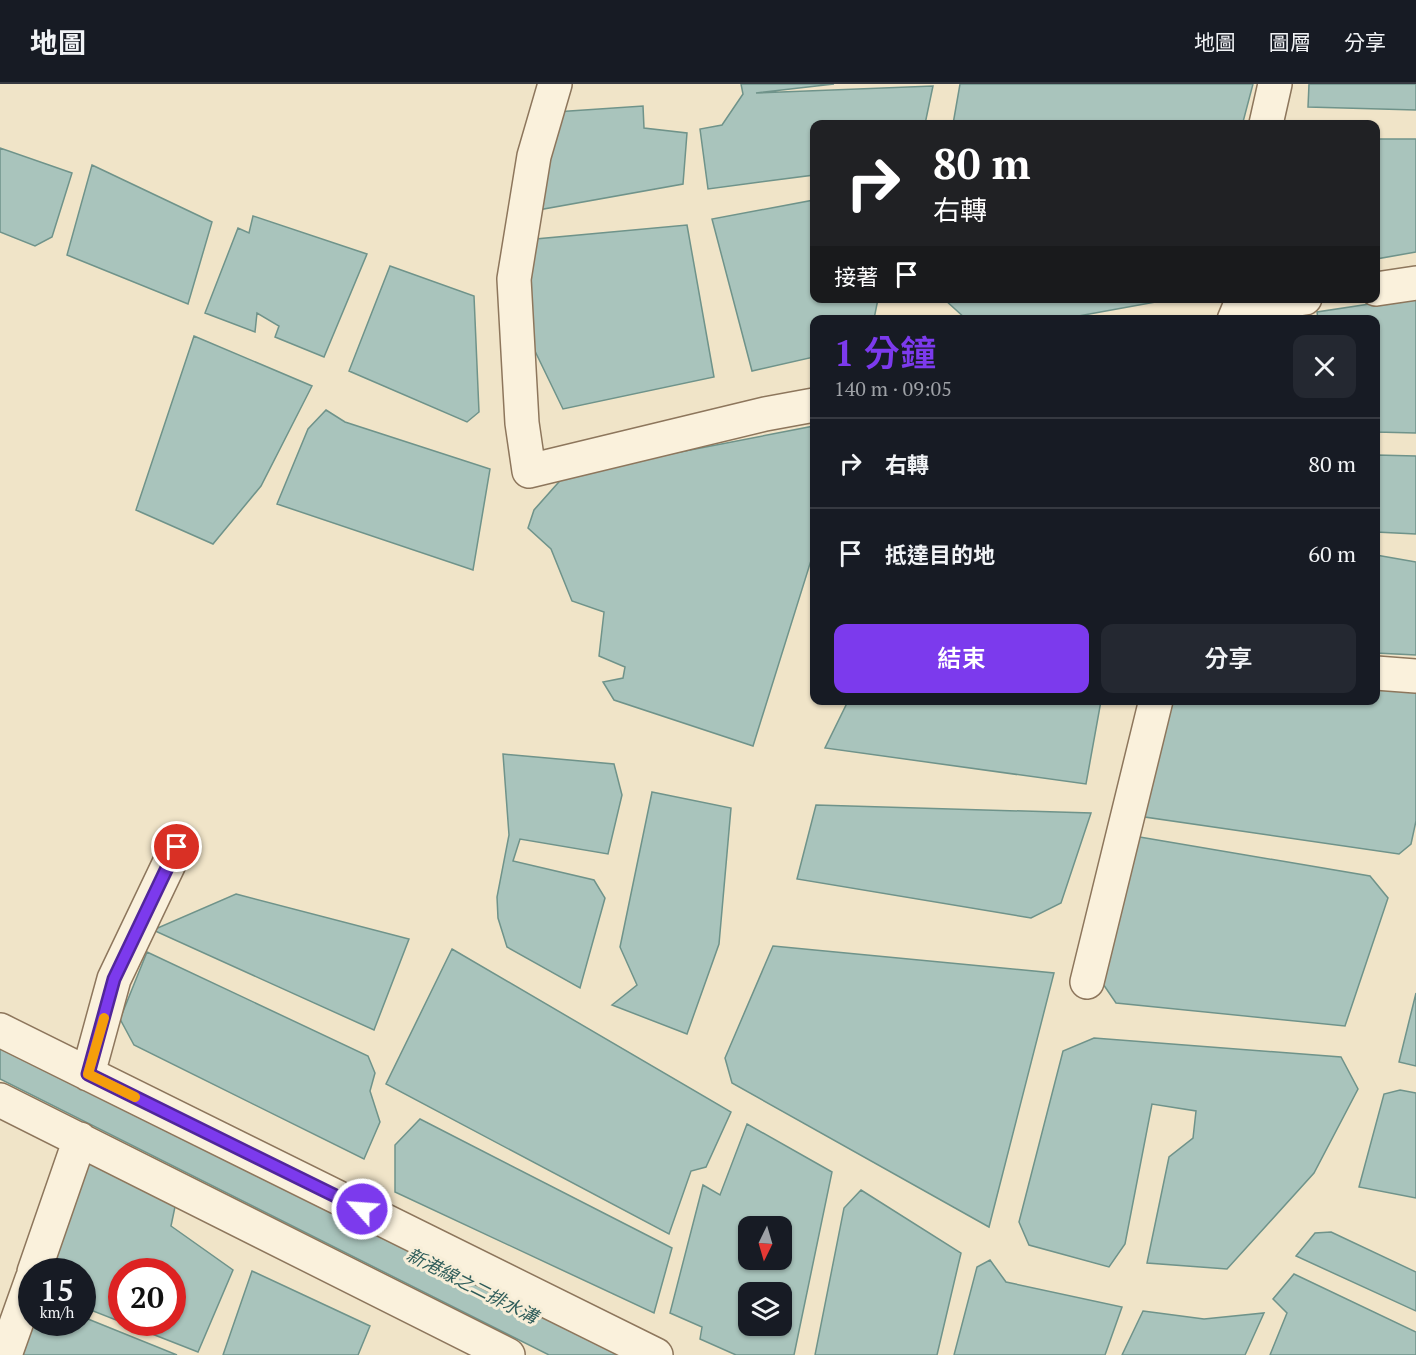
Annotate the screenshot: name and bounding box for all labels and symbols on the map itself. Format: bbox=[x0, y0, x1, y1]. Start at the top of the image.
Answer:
pin bbox=[151, 821, 202, 872]
position arrow bbox=[330, 1177, 394, 1241]
north arrow bbox=[738, 1216, 792, 1270]
water label: 新港線之二排水溝 bbox=[403, 1242, 545, 1330]
speed limit sign: 20 bbox=[108, 1258, 186, 1336]

